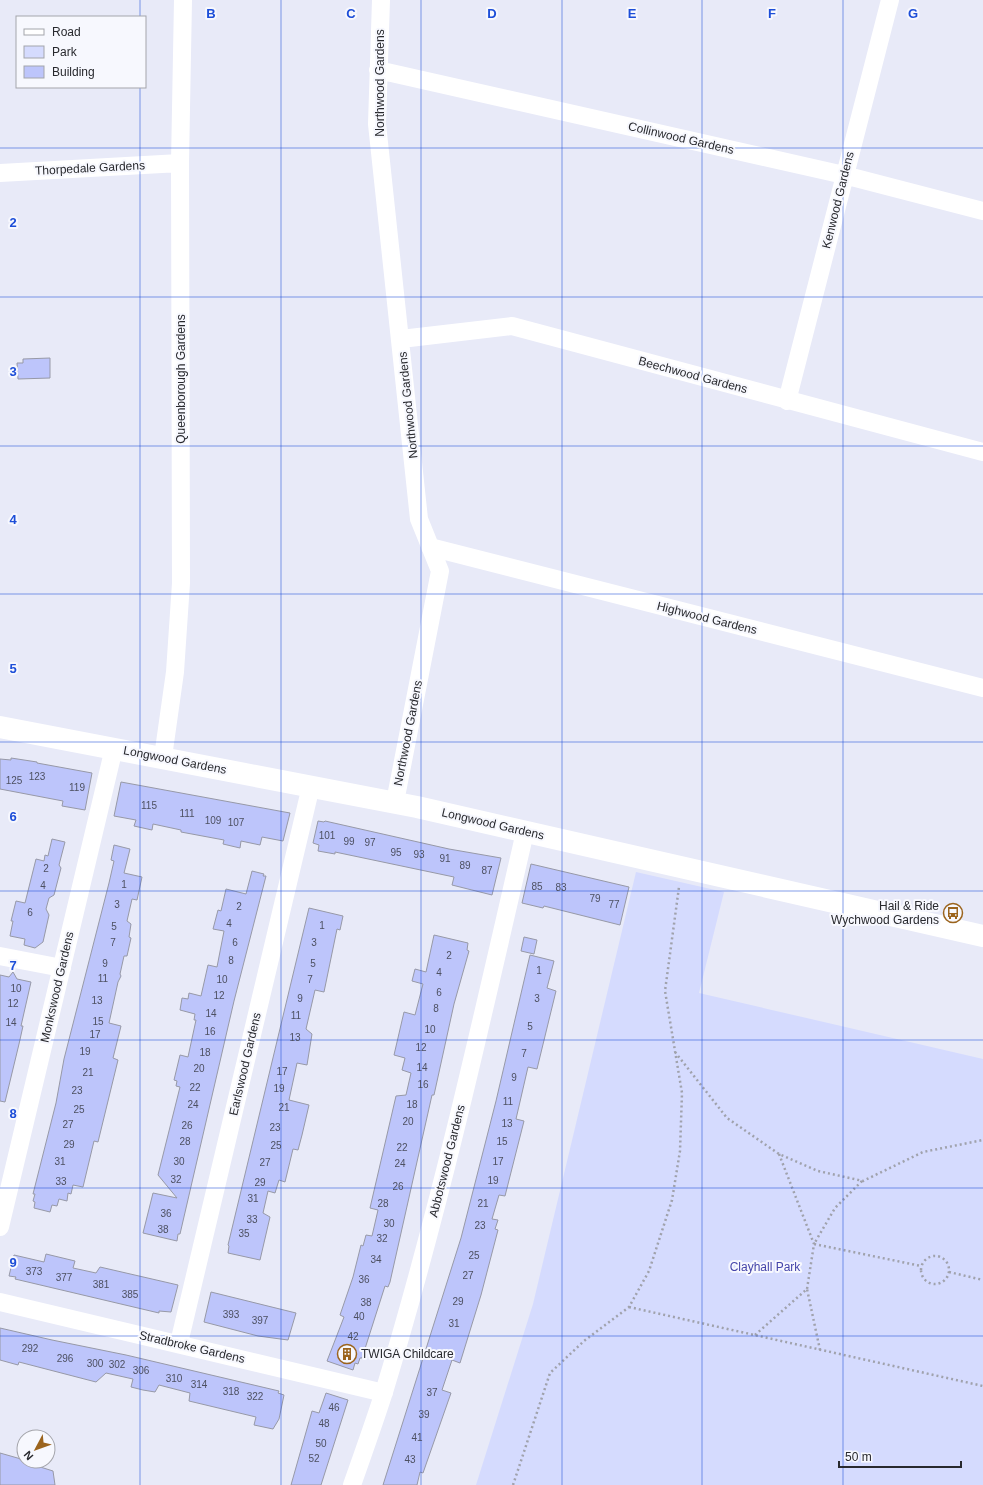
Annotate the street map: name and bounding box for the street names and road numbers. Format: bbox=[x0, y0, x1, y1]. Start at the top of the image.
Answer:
street label: Northwood Gardens bbox=[373, 29, 387, 137]
street label: Collinwood Gardens bbox=[627, 119, 735, 157]
street label: Kenwood Gardens bbox=[819, 150, 857, 250]
street label: Thorpedale Gardens bbox=[35, 158, 145, 178]
street label: Queenborough Gardens bbox=[174, 314, 188, 444]
street label: Northwood Gardens bbox=[395, 351, 421, 459]
street label: Beechwood Gardens bbox=[637, 354, 749, 396]
street label: Highwood Gardens bbox=[655, 599, 759, 637]
street label: Northwood Gardens bbox=[391, 679, 425, 787]
street label: Longwood Gardens bbox=[122, 743, 228, 777]
street label: Longwood Gardens bbox=[440, 805, 546, 843]
street label: Monkswood Gardens bbox=[37, 930, 77, 1044]
street label: Earlswood Gardens bbox=[226, 1011, 264, 1117]
street label: Abbotswood Gardens bbox=[426, 1103, 468, 1219]
street label: Stradbroke Gardens bbox=[138, 1328, 246, 1366]

